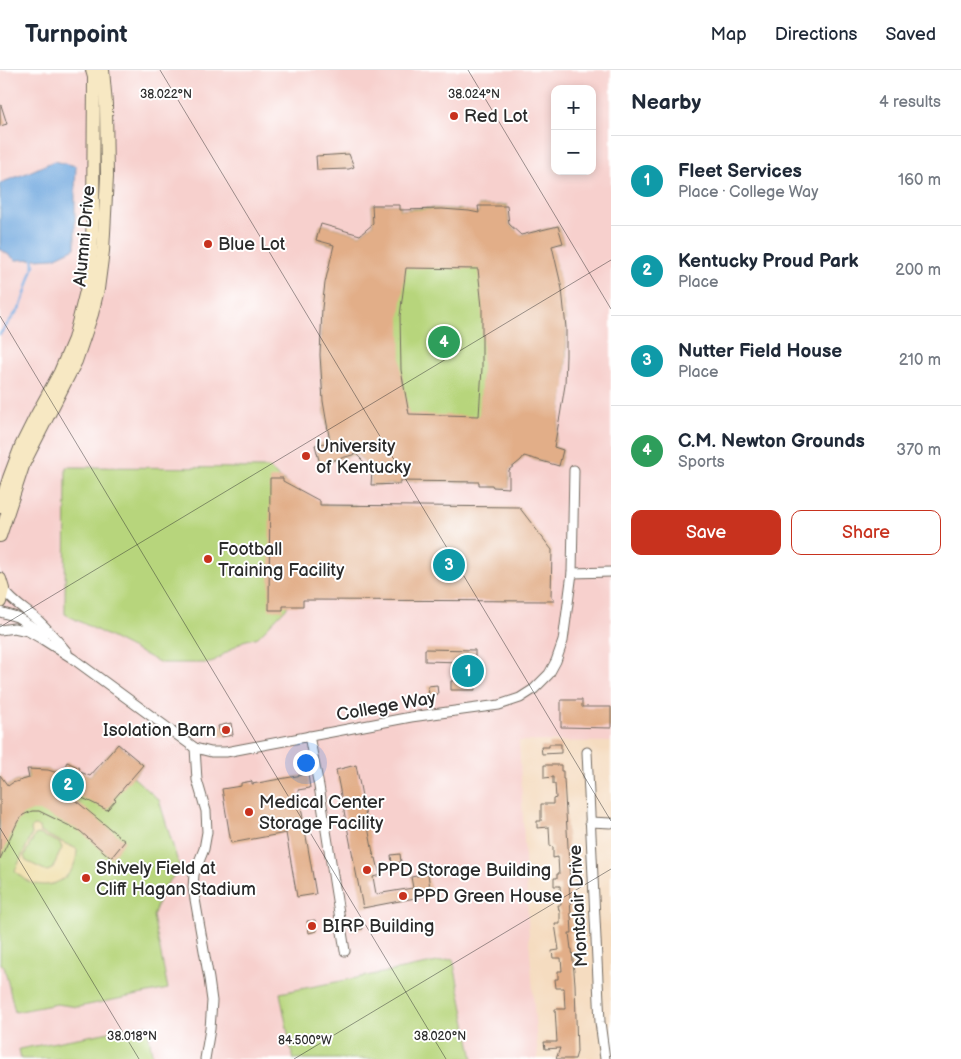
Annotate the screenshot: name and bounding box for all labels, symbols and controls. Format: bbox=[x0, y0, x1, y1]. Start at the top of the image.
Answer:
text: Turnpoint bbox=[25, 20, 128, 49]
text: Map bbox=[711, 24, 747, 45]
text: Directions bbox=[775, 24, 857, 45]
text: Saved bbox=[885, 24, 936, 45]
map controls bbox=[551, 85, 596, 175]
button: + bbox=[551, 85, 596, 130]
text: 38.022°N bbox=[140, 87, 192, 102]
text: 38.024°N bbox=[448, 87, 500, 102]
text: Nearby bbox=[631, 90, 701, 115]
text: 4 results bbox=[879, 93, 941, 112]
place label: Red Lot bbox=[464, 106, 528, 127]
marker: Red Lot bbox=[448, 110, 460, 122]
button: − bbox=[551, 130, 596, 175]
text: Fleet Services bbox=[678, 160, 802, 183]
text: 1 bbox=[644, 171, 650, 190]
text: 160 m bbox=[898, 171, 941, 190]
text: Place · College Way bbox=[678, 183, 818, 202]
street label: Alumni Drive bbox=[70, 184, 99, 288]
place label: Blue Lot bbox=[218, 234, 286, 255]
marker: Blue Lot bbox=[202, 238, 214, 250]
text: Kentucky Proud Park bbox=[678, 250, 858, 273]
text: 2 bbox=[642, 261, 652, 280]
text: 200 m bbox=[895, 261, 941, 280]
text: Place bbox=[678, 273, 719, 292]
pin: 4 bbox=[428, 323, 460, 361]
text: Nutter Field House bbox=[678, 340, 842, 363]
text: 3 bbox=[642, 351, 652, 370]
text: 210 m bbox=[899, 351, 941, 370]
text: Place bbox=[678, 363, 719, 382]
text: C.M. Newton Grounds bbox=[678, 430, 865, 453]
place label: University of Kentucky bbox=[316, 436, 412, 478]
text: 4 bbox=[642, 441, 652, 460]
text: 370 m bbox=[896, 441, 941, 460]
marker: University of Kentucky bbox=[300, 450, 312, 462]
text: Sports bbox=[678, 453, 725, 472]
button: Save bbox=[631, 510, 781, 555]
button: Share bbox=[791, 510, 941, 555]
place label: Football Training Facility bbox=[218, 539, 345, 581]
pin: 3 bbox=[433, 546, 465, 584]
marker: Football Training Facility bbox=[202, 553, 214, 565]
pin: 1 bbox=[452, 652, 484, 690]
street label: College Way bbox=[335, 687, 438, 726]
place label: Isolation Barn bbox=[103, 720, 216, 741]
marker: Isolation Barn bbox=[220, 724, 232, 736]
your location bbox=[293, 750, 319, 776]
pin: 2 bbox=[52, 766, 84, 804]
place label: Medical Center Storage Facility bbox=[259, 792, 385, 834]
marker: Medical Center Storage Facility bbox=[243, 806, 255, 818]
street label: Montclair Drive bbox=[565, 844, 592, 968]
place label: Shively Field at Cliff Hagan Stadium bbox=[96, 858, 256, 900]
place label: PPD Storage Building bbox=[377, 860, 551, 881]
marker: PPD Storage Building bbox=[361, 864, 373, 876]
marker: Shively Field at Cliff Hagan Stadium bbox=[80, 872, 92, 884]
place label: PPD Green House bbox=[413, 886, 563, 907]
marker: PPD Green House bbox=[397, 890, 409, 902]
place label: BIRP Building bbox=[322, 916, 434, 937]
marker: BIRP Building bbox=[306, 920, 318, 932]
text: 38.018°N bbox=[107, 1029, 157, 1044]
text: 38.020°N bbox=[414, 1029, 466, 1044]
text: 84.500°W bbox=[278, 1033, 332, 1048]

